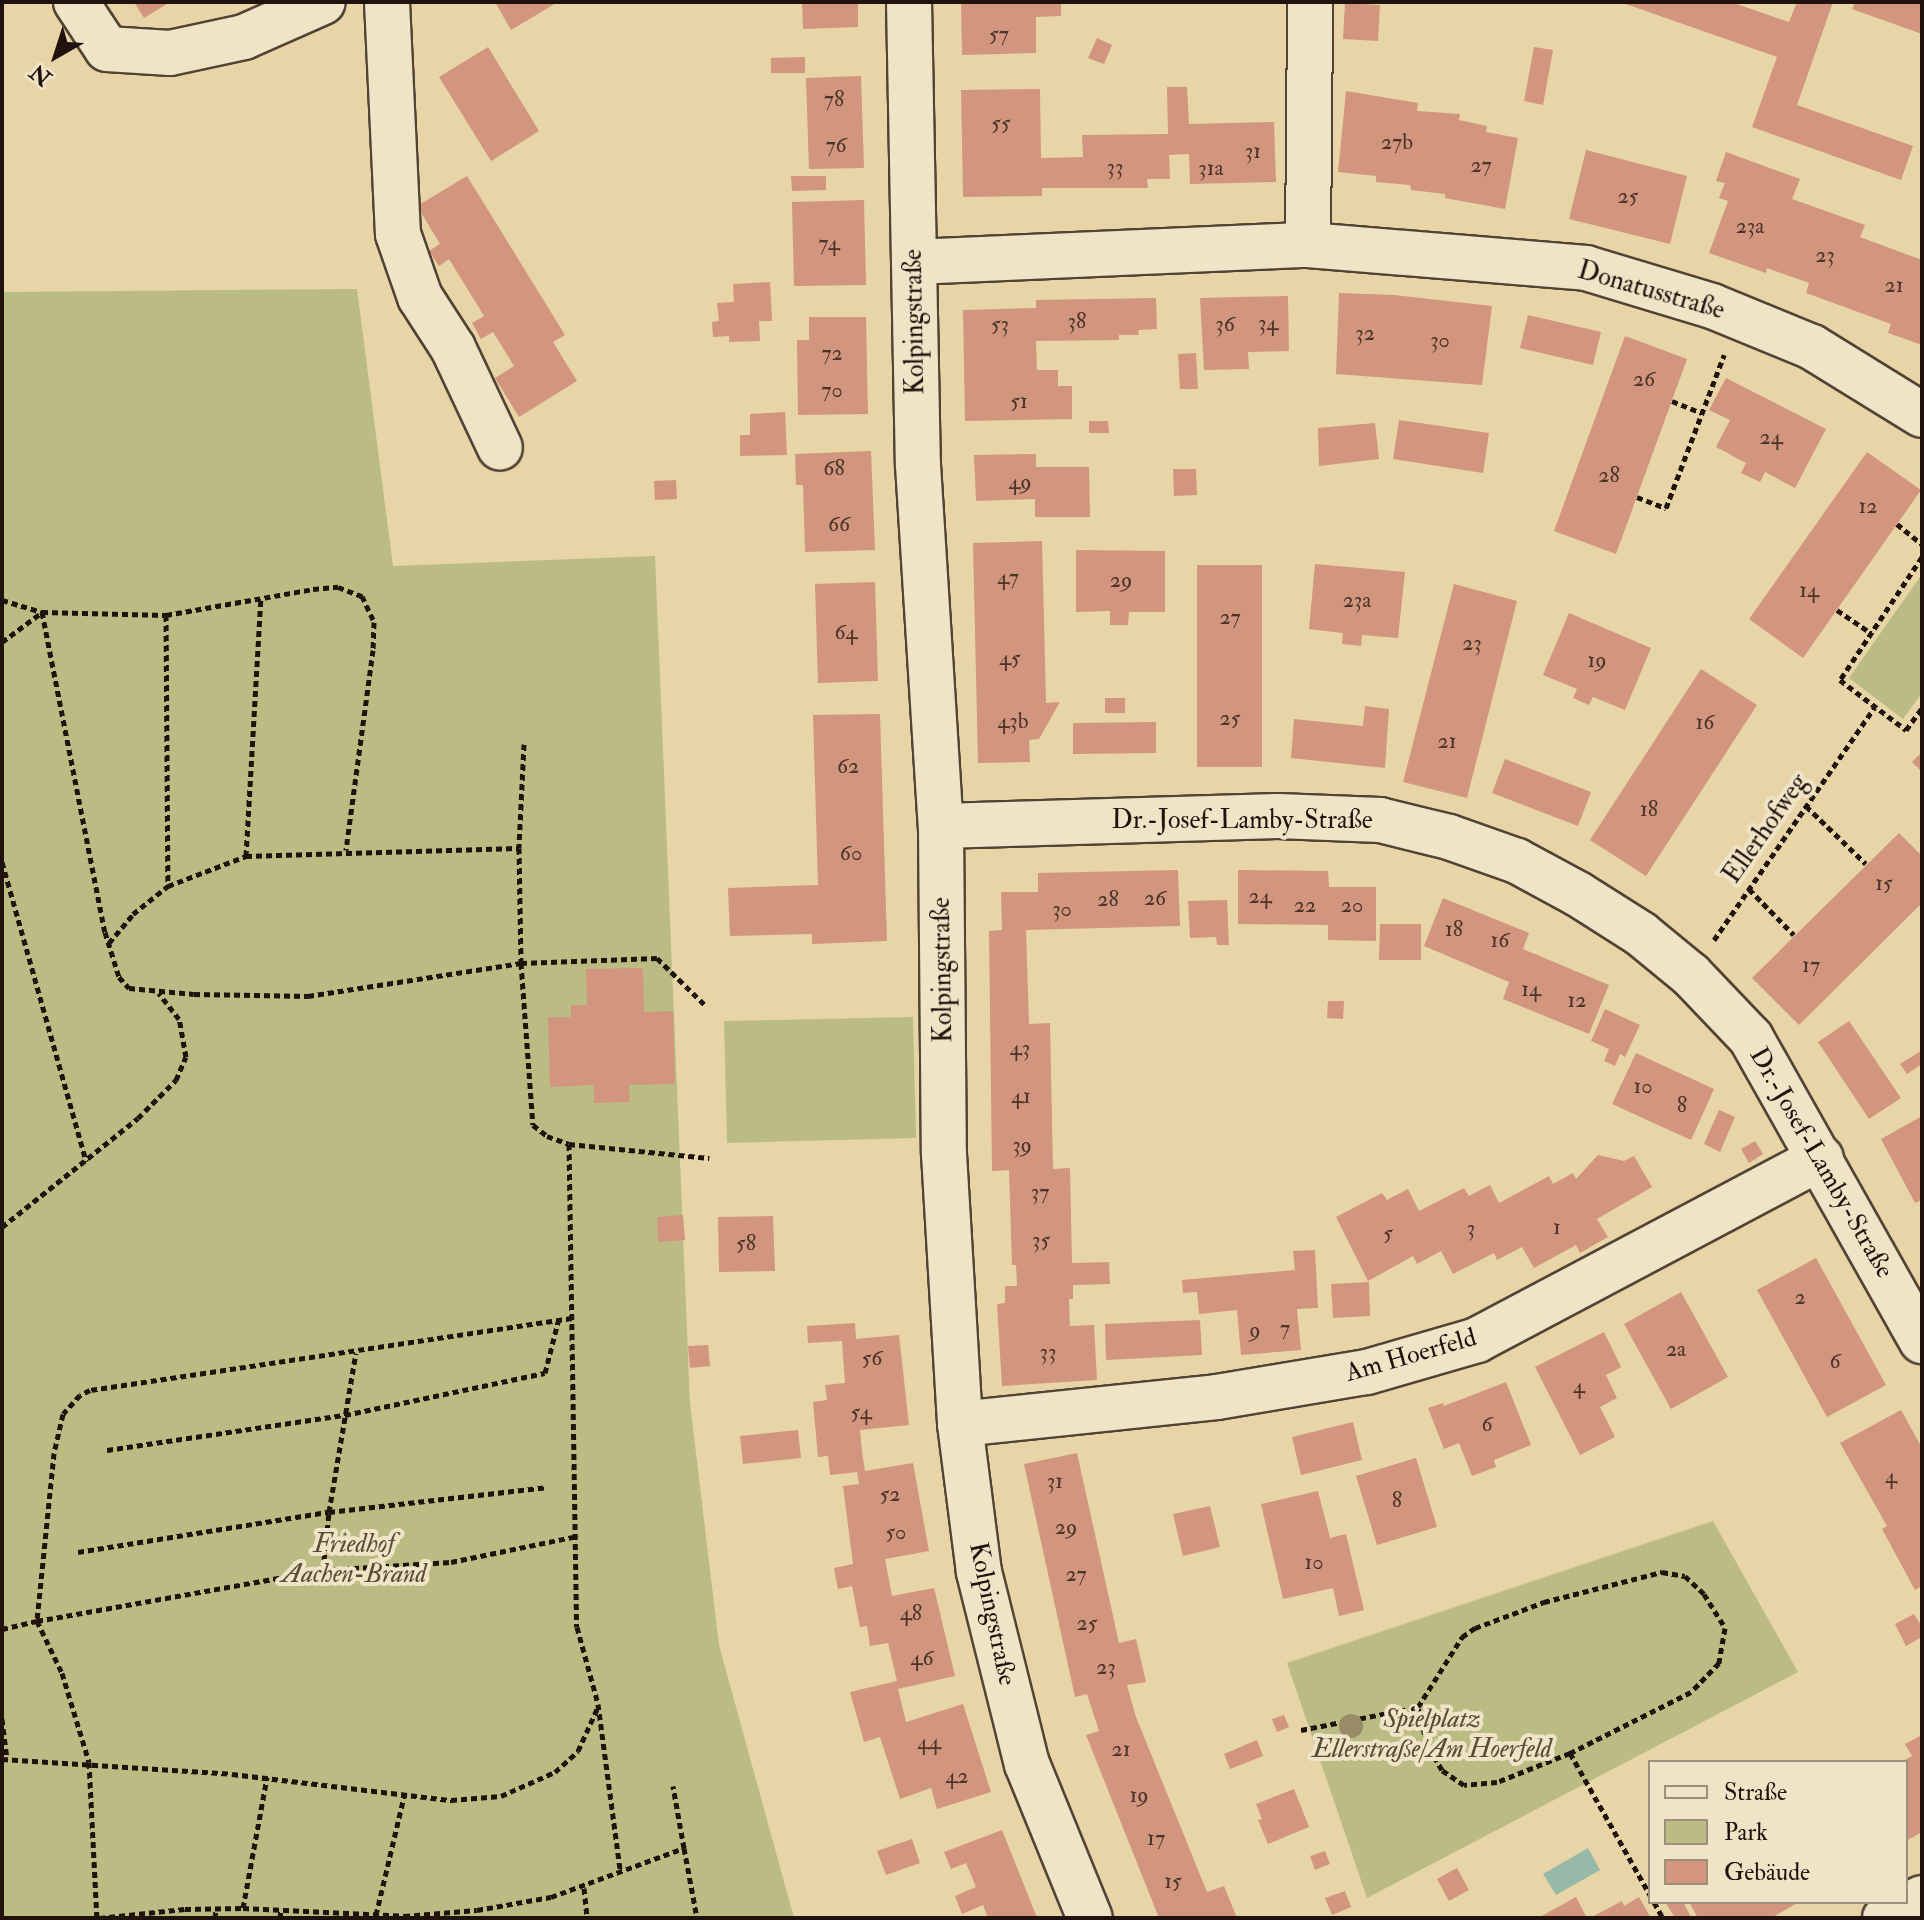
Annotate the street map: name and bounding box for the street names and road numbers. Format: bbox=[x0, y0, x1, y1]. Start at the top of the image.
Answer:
street label: Kolpingstraße bbox=[898, 249, 932, 395]
street label: Donatusstraße bbox=[1574, 255, 1728, 327]
street label: Ellerhofweg bbox=[1717, 768, 1815, 890]
street label: Dr.-Josef-Lamby-Straße bbox=[1111, 805, 1373, 837]
street label: Kolpingstraße bbox=[926, 897, 960, 1043]
street label: Dr.-Josef-Lamby-Straße bbox=[1742, 1042, 1900, 1284]
street label: Am Hoerfeld bbox=[1342, 1322, 1480, 1390]
street label: Kolpingstraße bbox=[962, 1540, 1022, 1688]

